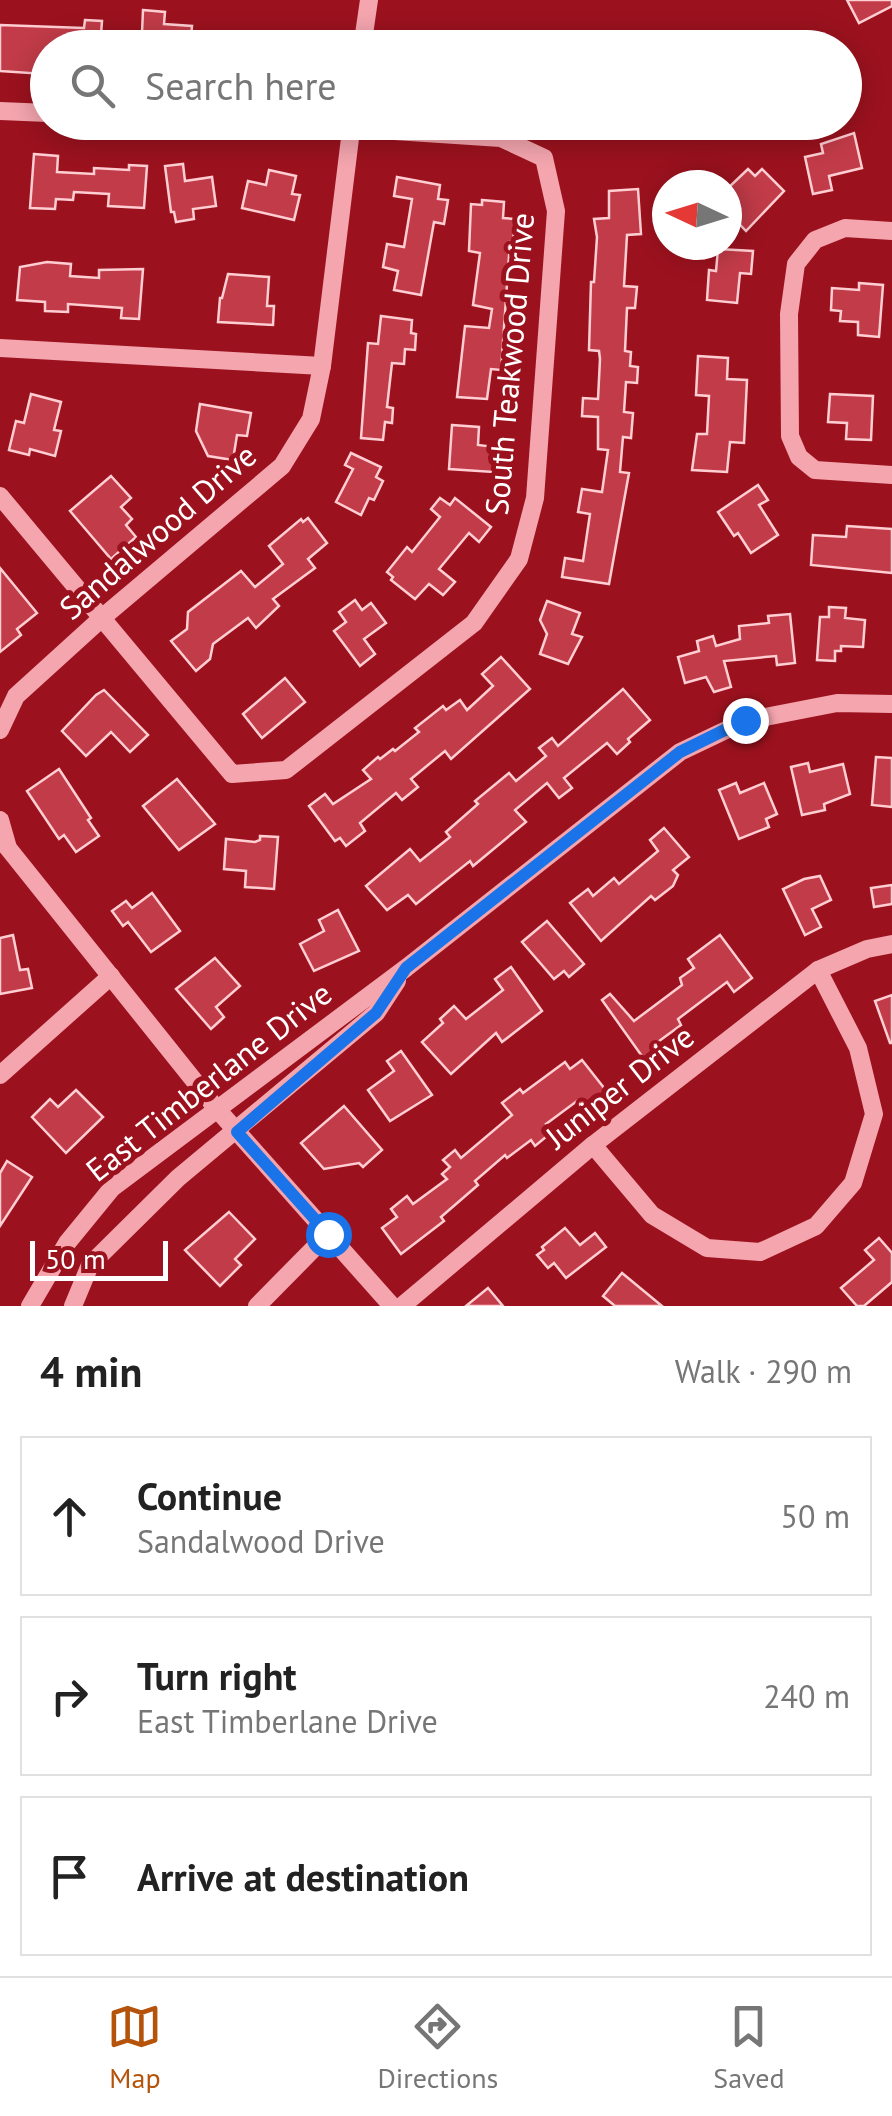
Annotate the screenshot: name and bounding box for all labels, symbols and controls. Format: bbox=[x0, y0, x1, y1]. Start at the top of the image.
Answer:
search box bbox=[30, 30, 862, 140]
icon: search bbox=[65, 58, 120, 113]
text: Search here bbox=[145, 61, 337, 110]
north arrow bbox=[652, 170, 742, 260]
street label: South Teakwood Drive bbox=[475, 211, 543, 517]
street label: Sandalwood Drive bbox=[50, 434, 265, 628]
route end bbox=[723, 698, 769, 744]
street label: East Timberlane Drive bbox=[77, 972, 340, 1190]
street label: Juniper Drive bbox=[535, 1015, 702, 1159]
route start bbox=[306, 1212, 352, 1258]
scale bar bbox=[30, 1236, 168, 1280]
text: 50 m bbox=[45, 1240, 106, 1277]
text: 4 min bbox=[40, 1344, 142, 1399]
text: Walk · 290 m bbox=[675, 1350, 852, 1392]
text: Continue bbox=[137, 1471, 282, 1520]
icon: ahead bbox=[42, 1489, 97, 1544]
text: 50 m bbox=[781, 1495, 850, 1537]
text: Sandalwood Drive bbox=[137, 1520, 385, 1562]
text: Turn right bbox=[137, 1651, 297, 1700]
icon: right bbox=[42, 1669, 97, 1724]
text: 240 m bbox=[763, 1675, 850, 1717]
text: East Timberlane Drive bbox=[137, 1700, 438, 1742]
icon: arrive bbox=[42, 1849, 97, 1904]
text: Arrive at destination bbox=[137, 1852, 469, 1901]
tab: Map bbox=[107, 1999, 162, 2096]
tab: Directions bbox=[377, 1999, 498, 2096]
tab: Saved bbox=[713, 1999, 785, 2096]

